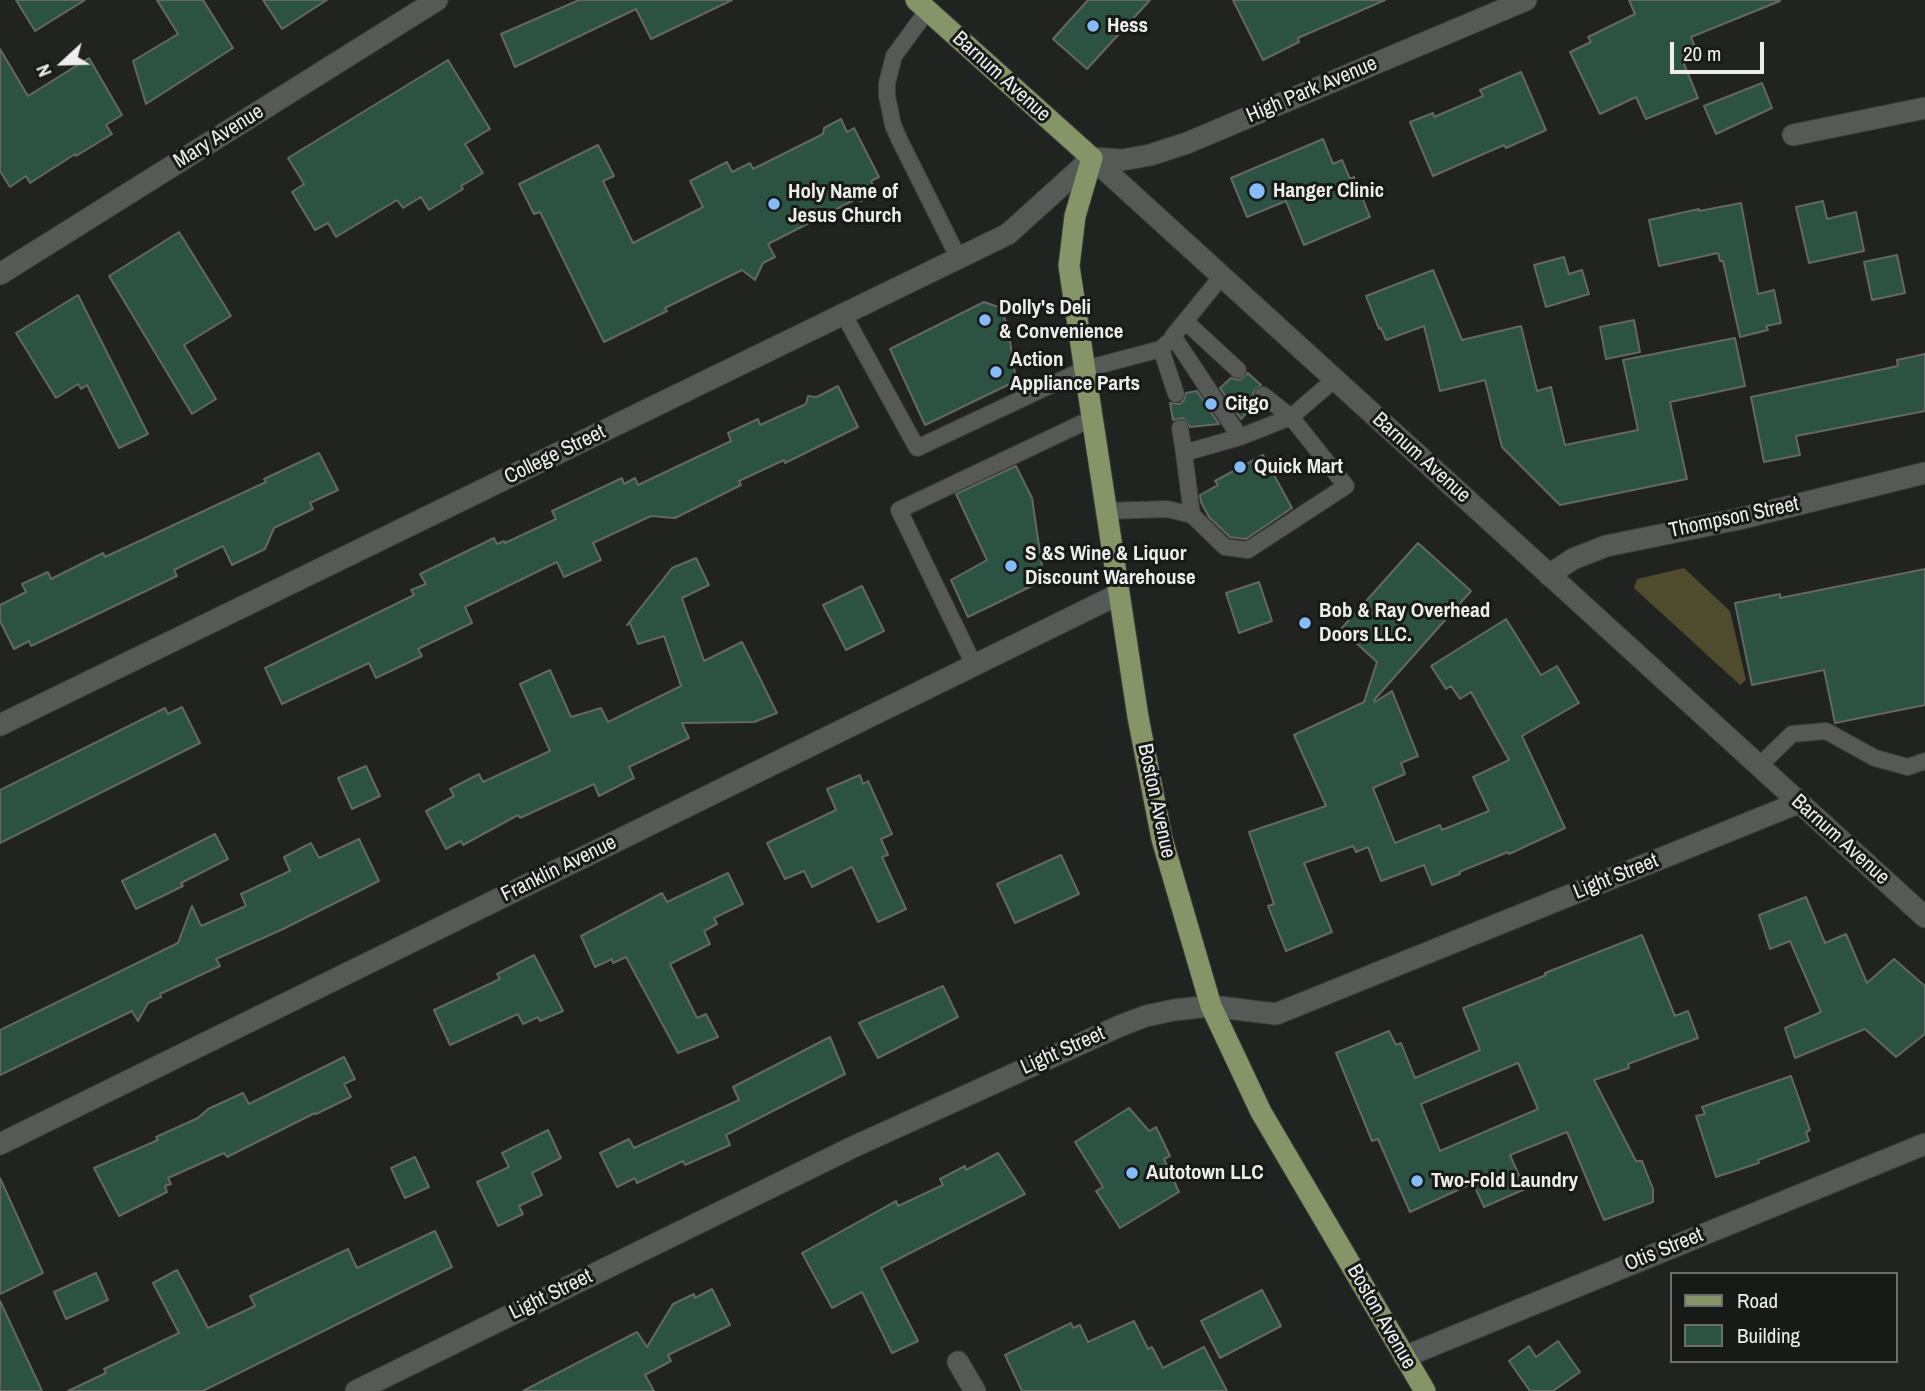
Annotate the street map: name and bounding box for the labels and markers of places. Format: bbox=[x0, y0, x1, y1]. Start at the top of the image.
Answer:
place label: Hess bbox=[1107, 13, 1148, 39]
marker: Hess bbox=[1085, 18, 1101, 34]
place label: Hanger Clinic bbox=[1273, 178, 1384, 204]
place label: Holy Name of Jesus Church bbox=[788, 179, 902, 229]
marker: Hanger Clinic bbox=[1247, 181, 1267, 201]
marker: Holy Name of Jesus Church bbox=[766, 196, 782, 212]
place label: Dolly's Deli & Convenience bbox=[999, 295, 1123, 345]
marker: Dolly's Deli & Convenience bbox=[977, 312, 993, 328]
place label: Action Appliance Parts bbox=[1010, 347, 1140, 397]
marker: Action Appliance Parts bbox=[988, 364, 1004, 380]
place label: Citgo bbox=[1225, 391, 1269, 417]
marker: Citgo bbox=[1203, 396, 1219, 412]
place label: Quick Mart bbox=[1254, 454, 1343, 480]
marker: Quick Mart bbox=[1232, 459, 1248, 475]
place label: S &S Wine & Liquor Discount Warehouse bbox=[1025, 541, 1196, 591]
marker: S &S Wine & Liquor Discount Warehouse bbox=[1003, 558, 1019, 574]
place label: Bob & Ray Overhead Doors LLC. bbox=[1319, 598, 1490, 648]
marker: Bob & Ray Overhead Doors LLC. bbox=[1297, 615, 1313, 631]
place label: Autotown LLC bbox=[1146, 1160, 1264, 1186]
marker: Autotown LLC bbox=[1124, 1165, 1140, 1181]
place label: Two-Fold Laundry bbox=[1431, 1168, 1578, 1194]
marker: Two-Fold Laundry bbox=[1409, 1173, 1425, 1189]

